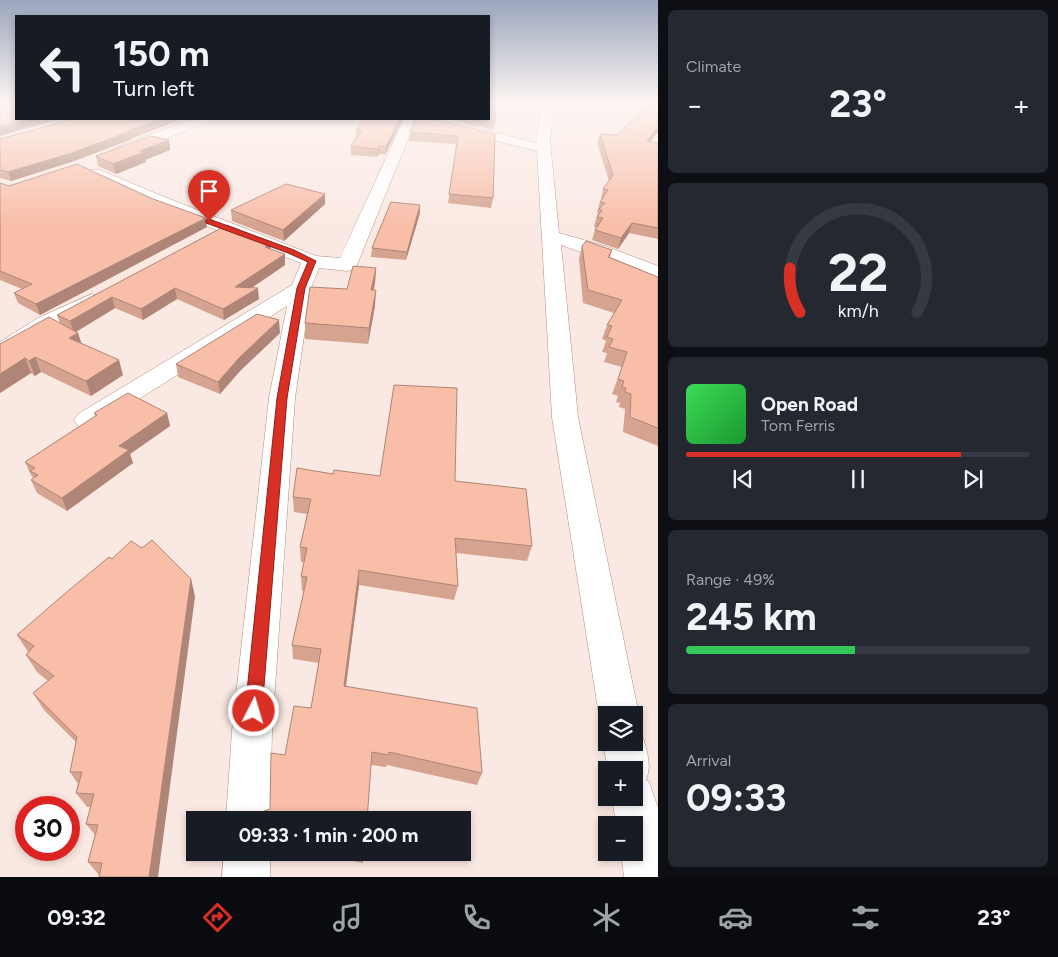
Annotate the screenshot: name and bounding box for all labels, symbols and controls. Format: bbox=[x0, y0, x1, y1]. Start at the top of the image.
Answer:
text: 150 m bbox=[113, 33, 210, 75]
icon: left bbox=[30, 35, 95, 100]
text: Climate bbox=[686, 57, 741, 76]
text: Turn left bbox=[113, 75, 195, 102]
text: 23° bbox=[829, 81, 887, 127]
text: − bbox=[686, 88, 703, 122]
text: + bbox=[1013, 88, 1030, 122]
pin bbox=[188, 170, 230, 221]
icon: arrive bbox=[195, 177, 223, 205]
text: 22 bbox=[828, 242, 888, 304]
text: km/h bbox=[838, 300, 878, 321]
text: Open Road bbox=[761, 393, 858, 416]
text: Tom Ferris bbox=[761, 416, 835, 435]
icon: previous bbox=[729, 465, 757, 493]
icon: pause bbox=[844, 465, 872, 493]
icon: next bbox=[959, 465, 987, 493]
text: Range · 49% bbox=[686, 570, 775, 589]
text: 245 km bbox=[686, 594, 817, 640]
position arrow bbox=[227, 684, 279, 736]
map controls bbox=[598, 706, 643, 861]
button: layers bbox=[598, 706, 643, 751]
text: Arrival bbox=[686, 751, 731, 770]
button: + bbox=[598, 761, 643, 806]
text: 09:33 bbox=[686, 775, 786, 821]
speed limit sign: 30 bbox=[15, 796, 80, 861]
button: − bbox=[598, 816, 643, 861]
text: 09:33 · 1 min · 200 m bbox=[239, 824, 418, 847]
icon: directions bbox=[200, 900, 235, 935]
icon: music bbox=[330, 900, 365, 935]
icon: phone bbox=[459, 900, 494, 935]
icon: climate bbox=[589, 900, 624, 935]
icon: car bbox=[718, 900, 753, 935]
icon: filters bbox=[848, 900, 883, 935]
text: 09:32 bbox=[47, 904, 106, 931]
text: 23° bbox=[977, 904, 1011, 931]

